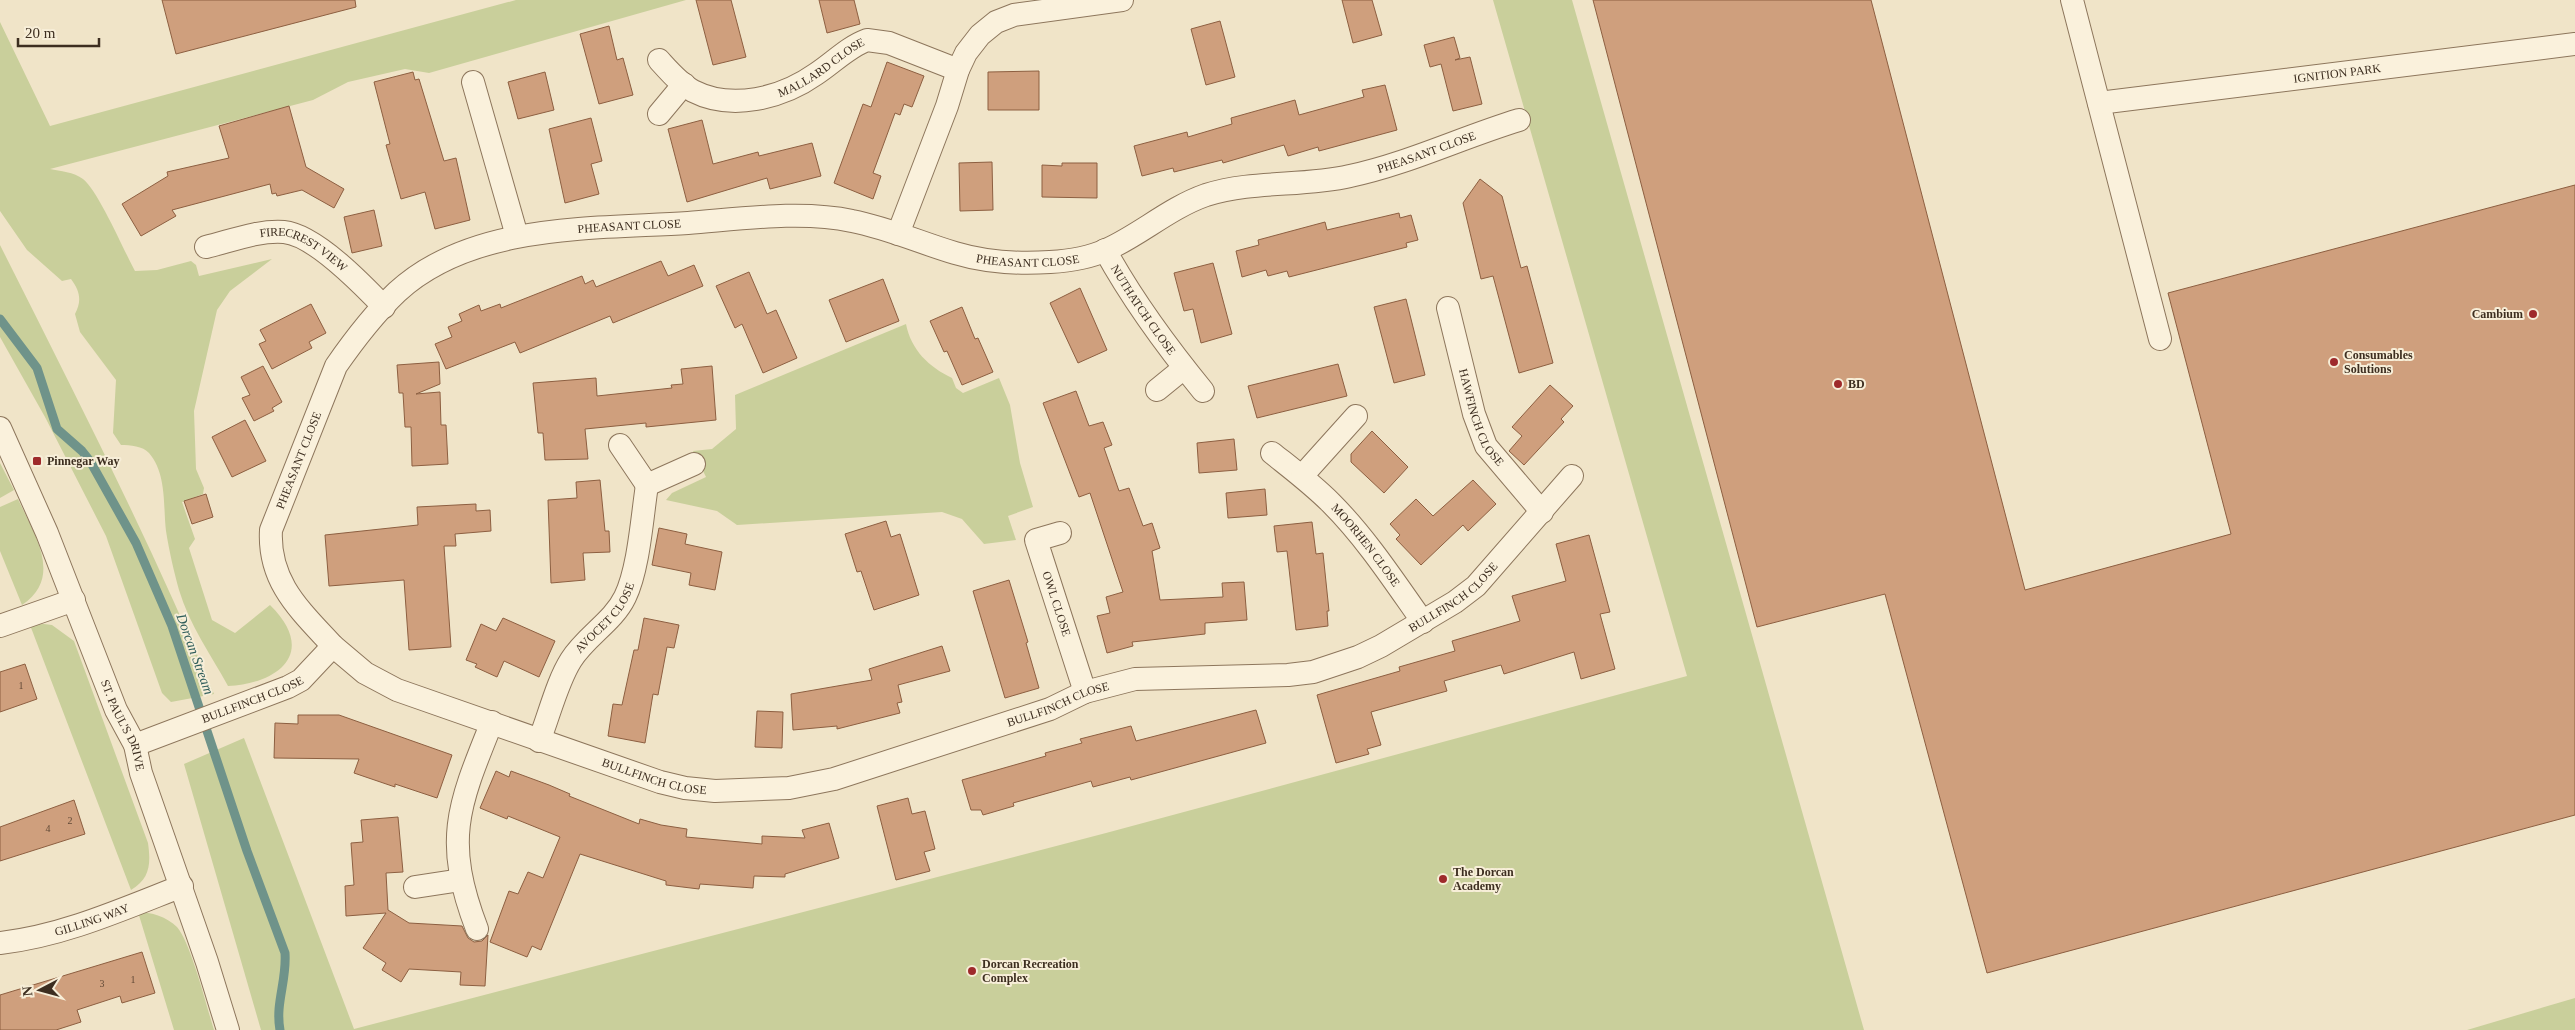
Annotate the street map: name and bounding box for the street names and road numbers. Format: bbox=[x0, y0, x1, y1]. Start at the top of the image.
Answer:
street label: MALLARD CLOSE bbox=[776, 35, 867, 100]
street label: IGNITION PARK bbox=[2293, 61, 2382, 86]
street label: PHEASANT CLOSE bbox=[1376, 128, 1478, 176]
street label: PHEASANT CLOSE bbox=[577, 216, 681, 236]
street label: FIRECREST VIEW bbox=[259, 225, 351, 275]
street label: PHEASANT CLOSE bbox=[975, 251, 1080, 270]
street label: NUTHATCH CLOSE bbox=[1108, 262, 1179, 358]
street label: HAWFINCH CLOSE bbox=[1456, 367, 1507, 469]
street label: PHEASANT CLOSE bbox=[273, 410, 324, 511]
street label: MOORHEN CLOSE bbox=[1329, 501, 1403, 589]
street label: BULLFINCH CLOSE bbox=[1406, 559, 1501, 635]
street label: OWL CLOSE bbox=[1039, 569, 1074, 638]
street label: AVOCET CLOSE bbox=[572, 580, 637, 656]
street label: BULLFINCH CLOSE bbox=[200, 673, 306, 726]
street label: ST. PAUL'S DRIVE bbox=[98, 678, 147, 772]
street label: BULLFINCH CLOSE bbox=[1005, 679, 1111, 730]
street label: BULLFINCH CLOSE bbox=[600, 755, 707, 797]
street label: GILLING WAY bbox=[53, 900, 131, 939]

